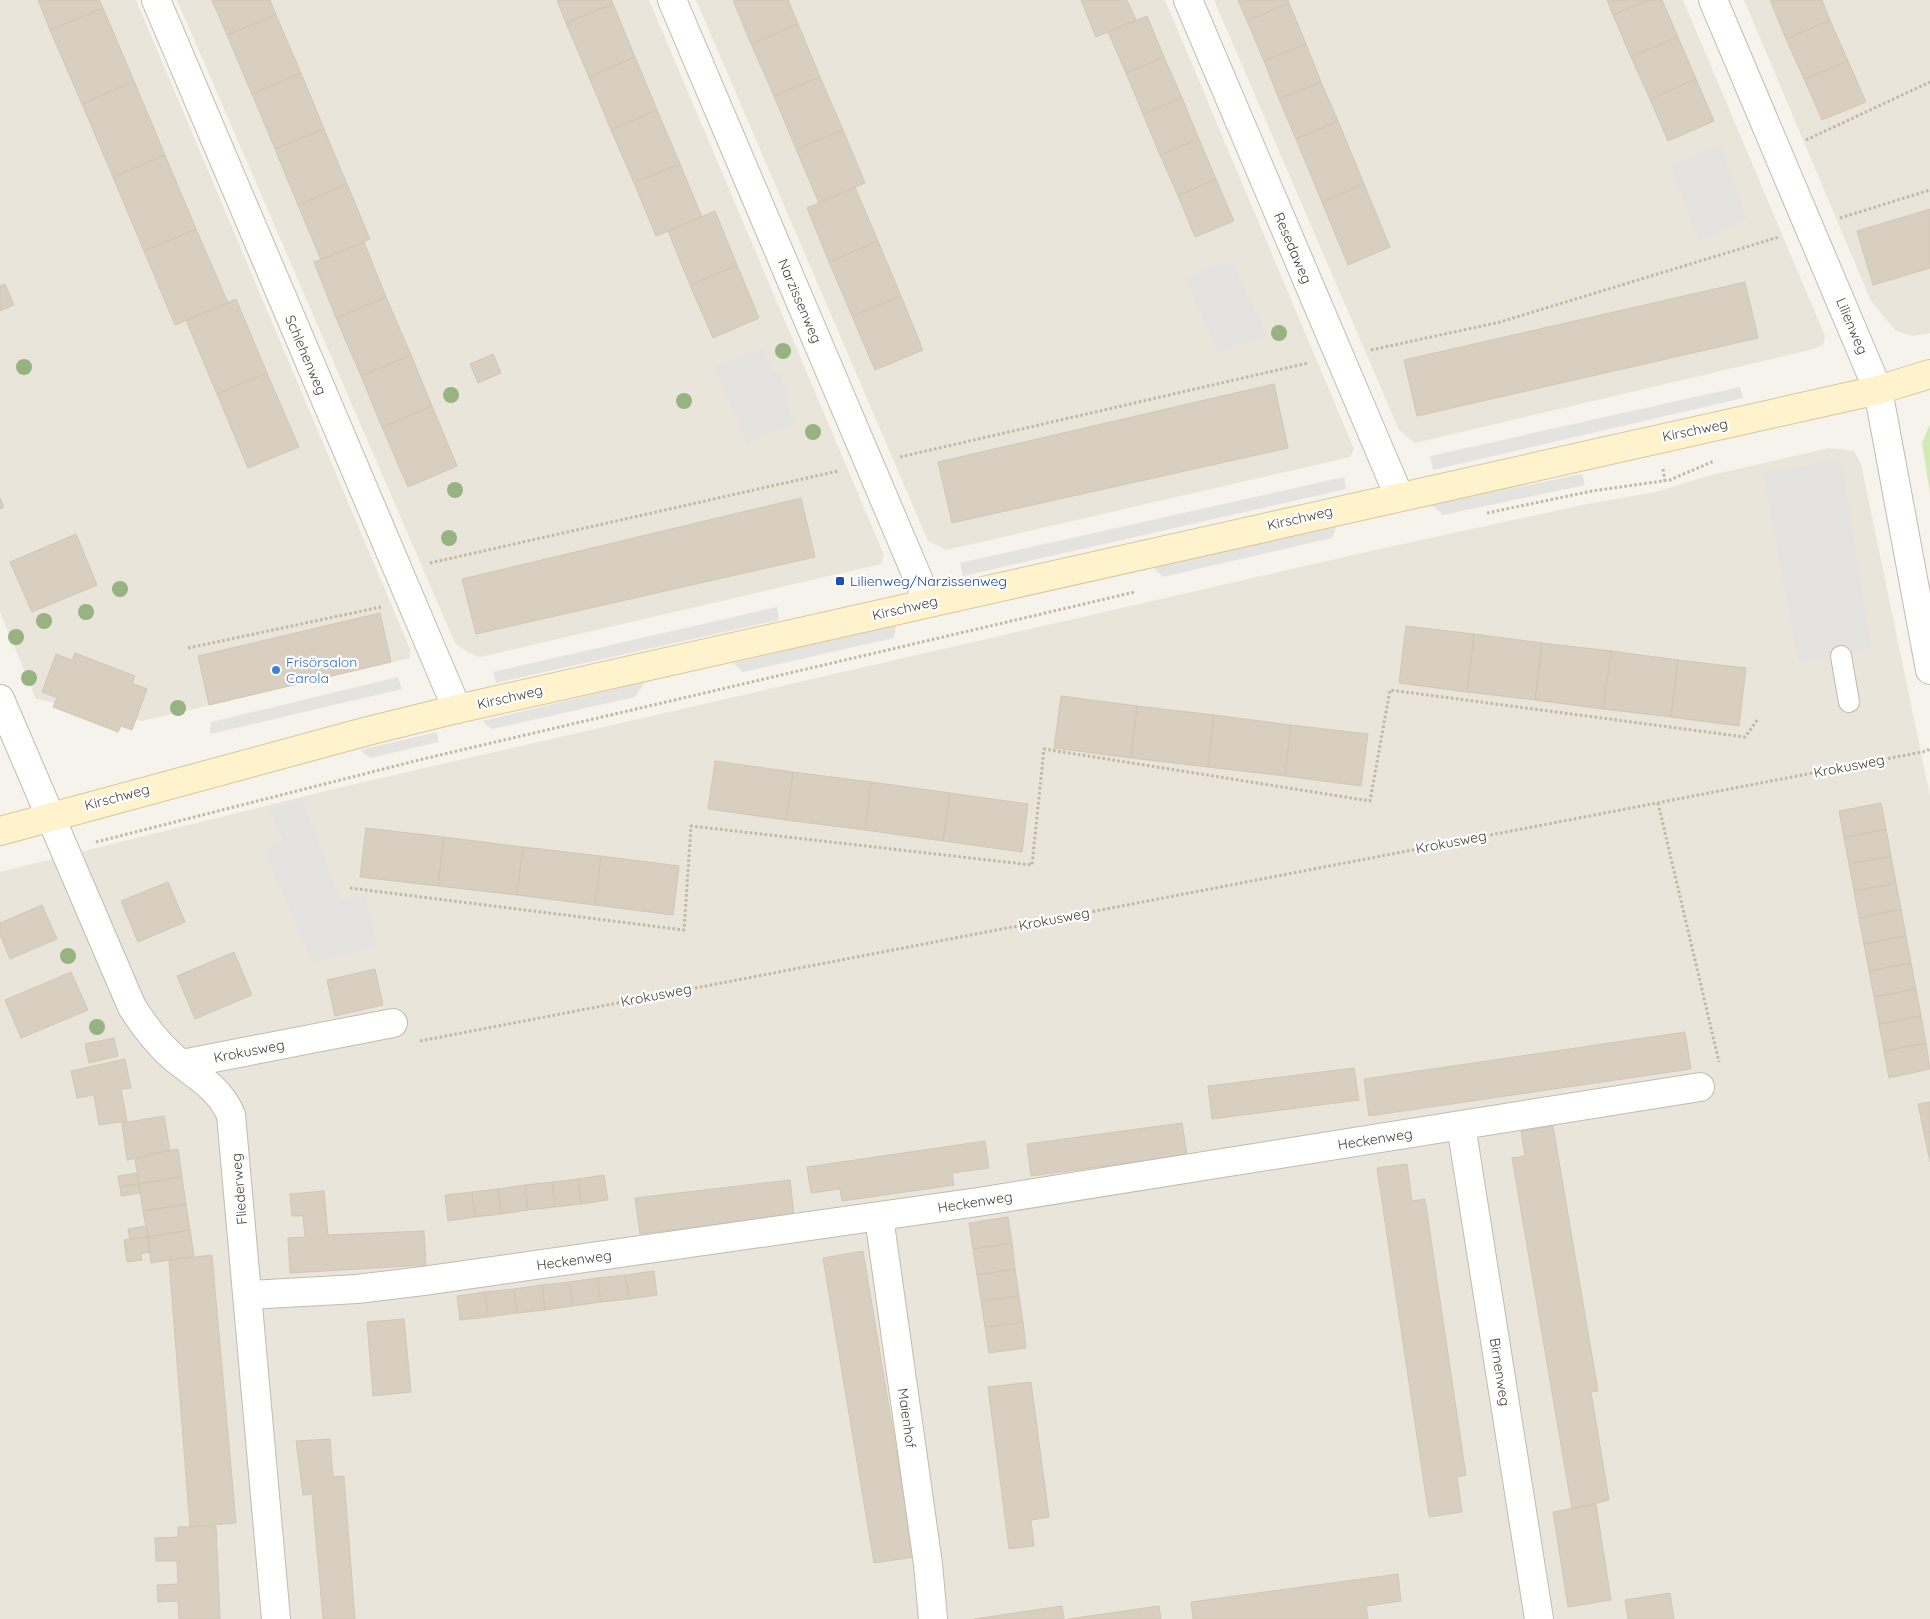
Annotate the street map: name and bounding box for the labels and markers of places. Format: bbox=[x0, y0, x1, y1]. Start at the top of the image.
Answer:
place label: Lilienweg/Narzissenweg bbox=[850, 572, 1007, 590]
marker: Lilienweg/Narzissenweg bbox=[834, 575, 846, 587]
place label: Frisörsalon Carola bbox=[286, 653, 357, 687]
marker: Frisörsalon Carola bbox=[270, 664, 282, 676]

